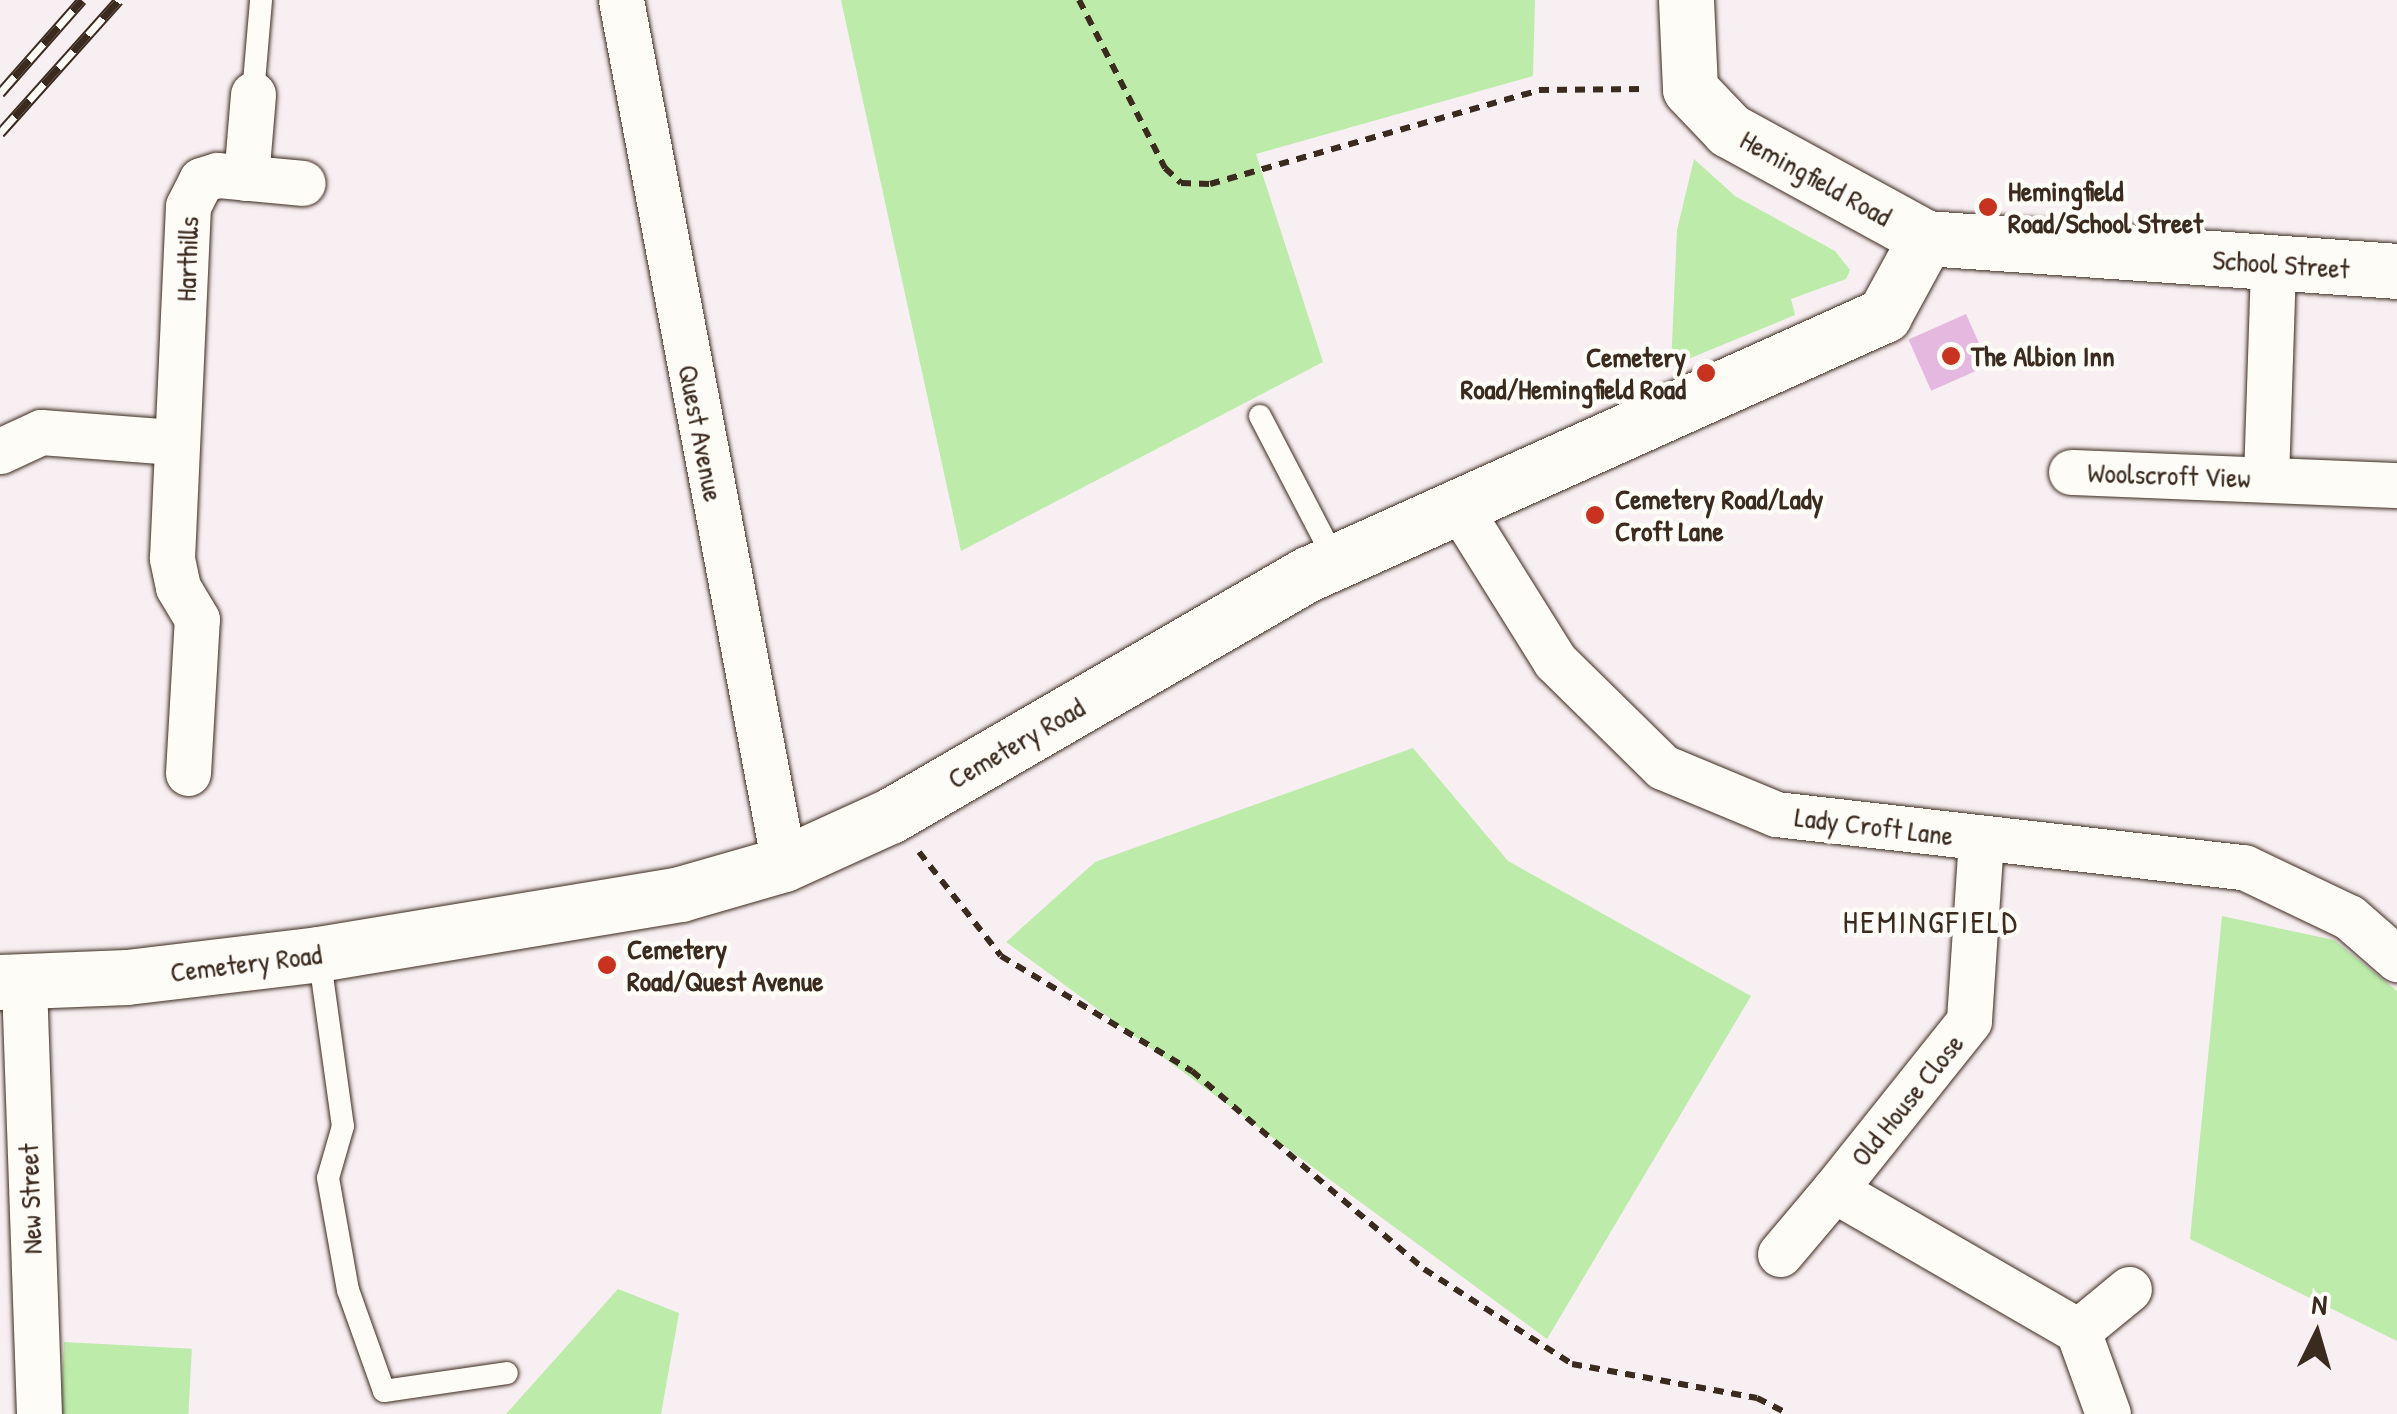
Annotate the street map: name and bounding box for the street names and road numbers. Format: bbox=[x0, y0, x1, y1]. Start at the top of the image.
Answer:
street label: Hemingfield Road bbox=[1735, 123, 1897, 233]
street label: Harthills bbox=[169, 216, 205, 302]
street label: School Street bbox=[2211, 242, 2351, 286]
street label: Quest Avenue bbox=[671, 362, 731, 504]
street label: Woolscroft View bbox=[2087, 455, 2251, 495]
street label: Cemetery Road bbox=[942, 690, 1090, 796]
street label: Lady Croft Lane bbox=[1793, 800, 1955, 852]
street label: Cemetery Road bbox=[168, 937, 324, 989]
street label: Old House Close bbox=[1843, 1027, 1971, 1173]
street label: New Street bbox=[11, 1143, 49, 1255]

